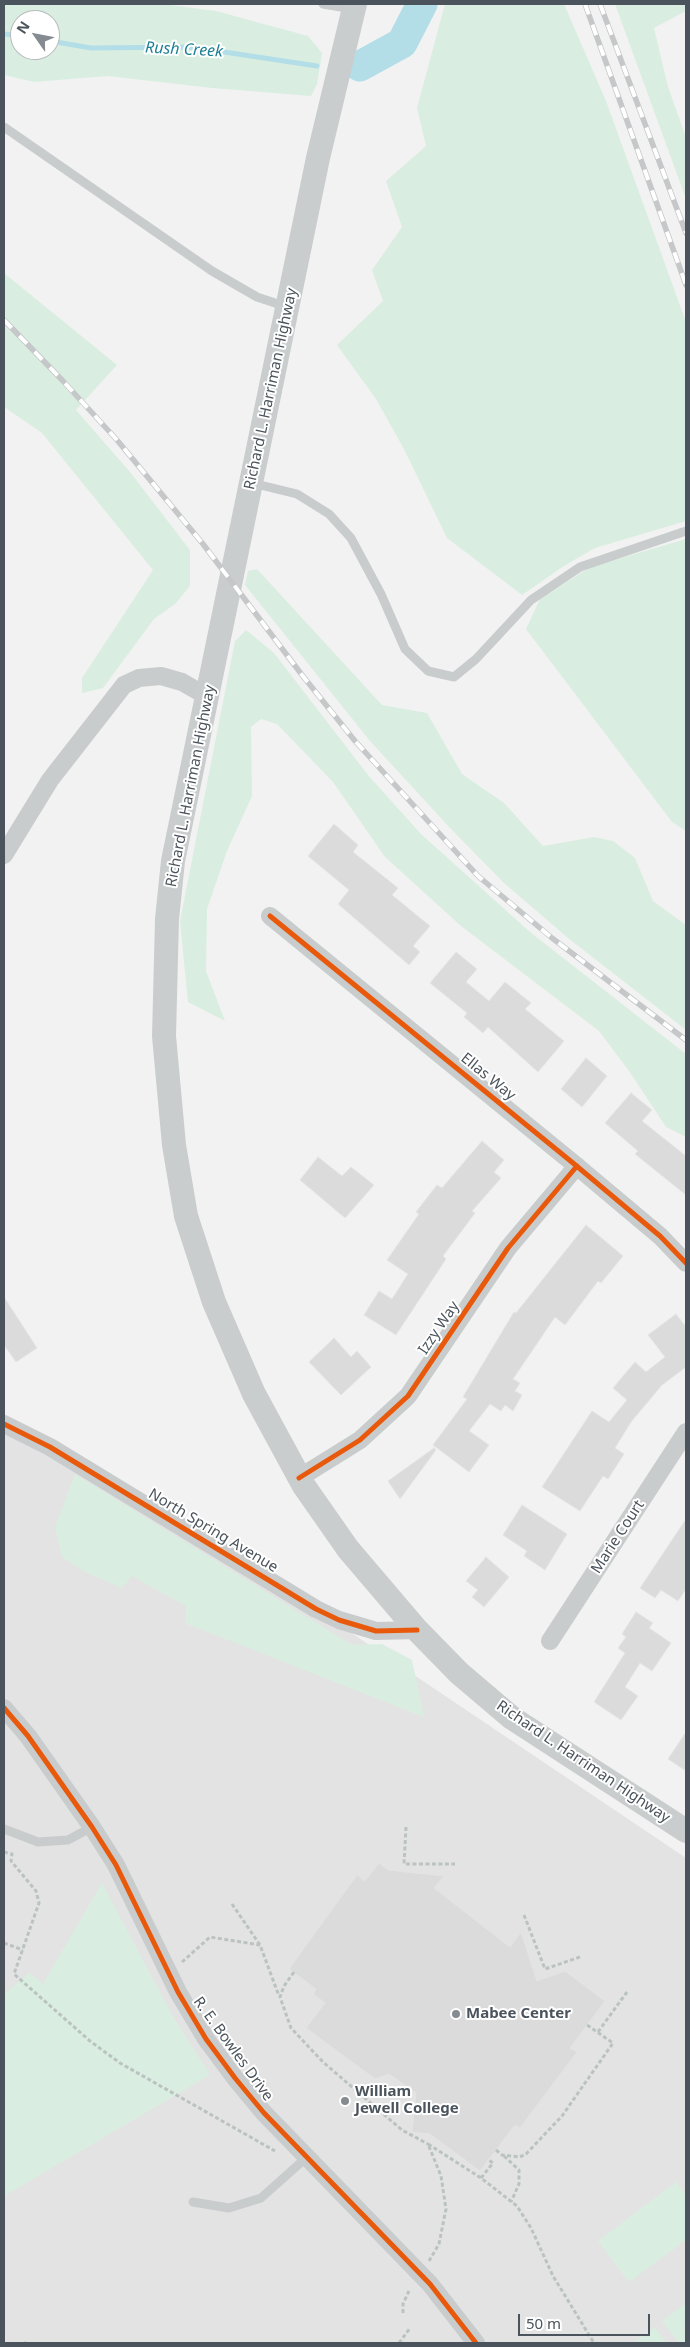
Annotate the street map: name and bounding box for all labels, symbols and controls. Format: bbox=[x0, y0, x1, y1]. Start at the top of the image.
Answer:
north arrow bbox=[10, 10, 60, 60]
text: N bbox=[12, 17, 34, 37]
water label: Rush Creek bbox=[145, 38, 223, 62]
street label: Richard L. Harriman Highway bbox=[241, 287, 301, 491]
street label: Richard L. Harriman Highway bbox=[163, 683, 219, 889]
street label: Ellas Way bbox=[457, 1049, 519, 1105]
street label: Izzy Way bbox=[415, 1298, 463, 1358]
street label: North Spring Avenue bbox=[145, 1485, 281, 1577]
street label: Marie Court bbox=[588, 1497, 648, 1577]
street label: Richard L. Harriman Highway bbox=[493, 1697, 673, 1827]
street label: R. E. Bowles Drive bbox=[189, 1993, 277, 2105]
place label: Mabee Center bbox=[466, 2005, 571, 2023]
marker: Mabee Center bbox=[450, 2008, 462, 2020]
place label: William Jewell College bbox=[355, 2083, 459, 2118]
marker: William Jewell College bbox=[339, 2095, 351, 2107]
scale bar bbox=[520, 2304, 652, 2336]
text: 50 m bbox=[526, 2313, 561, 2333]

